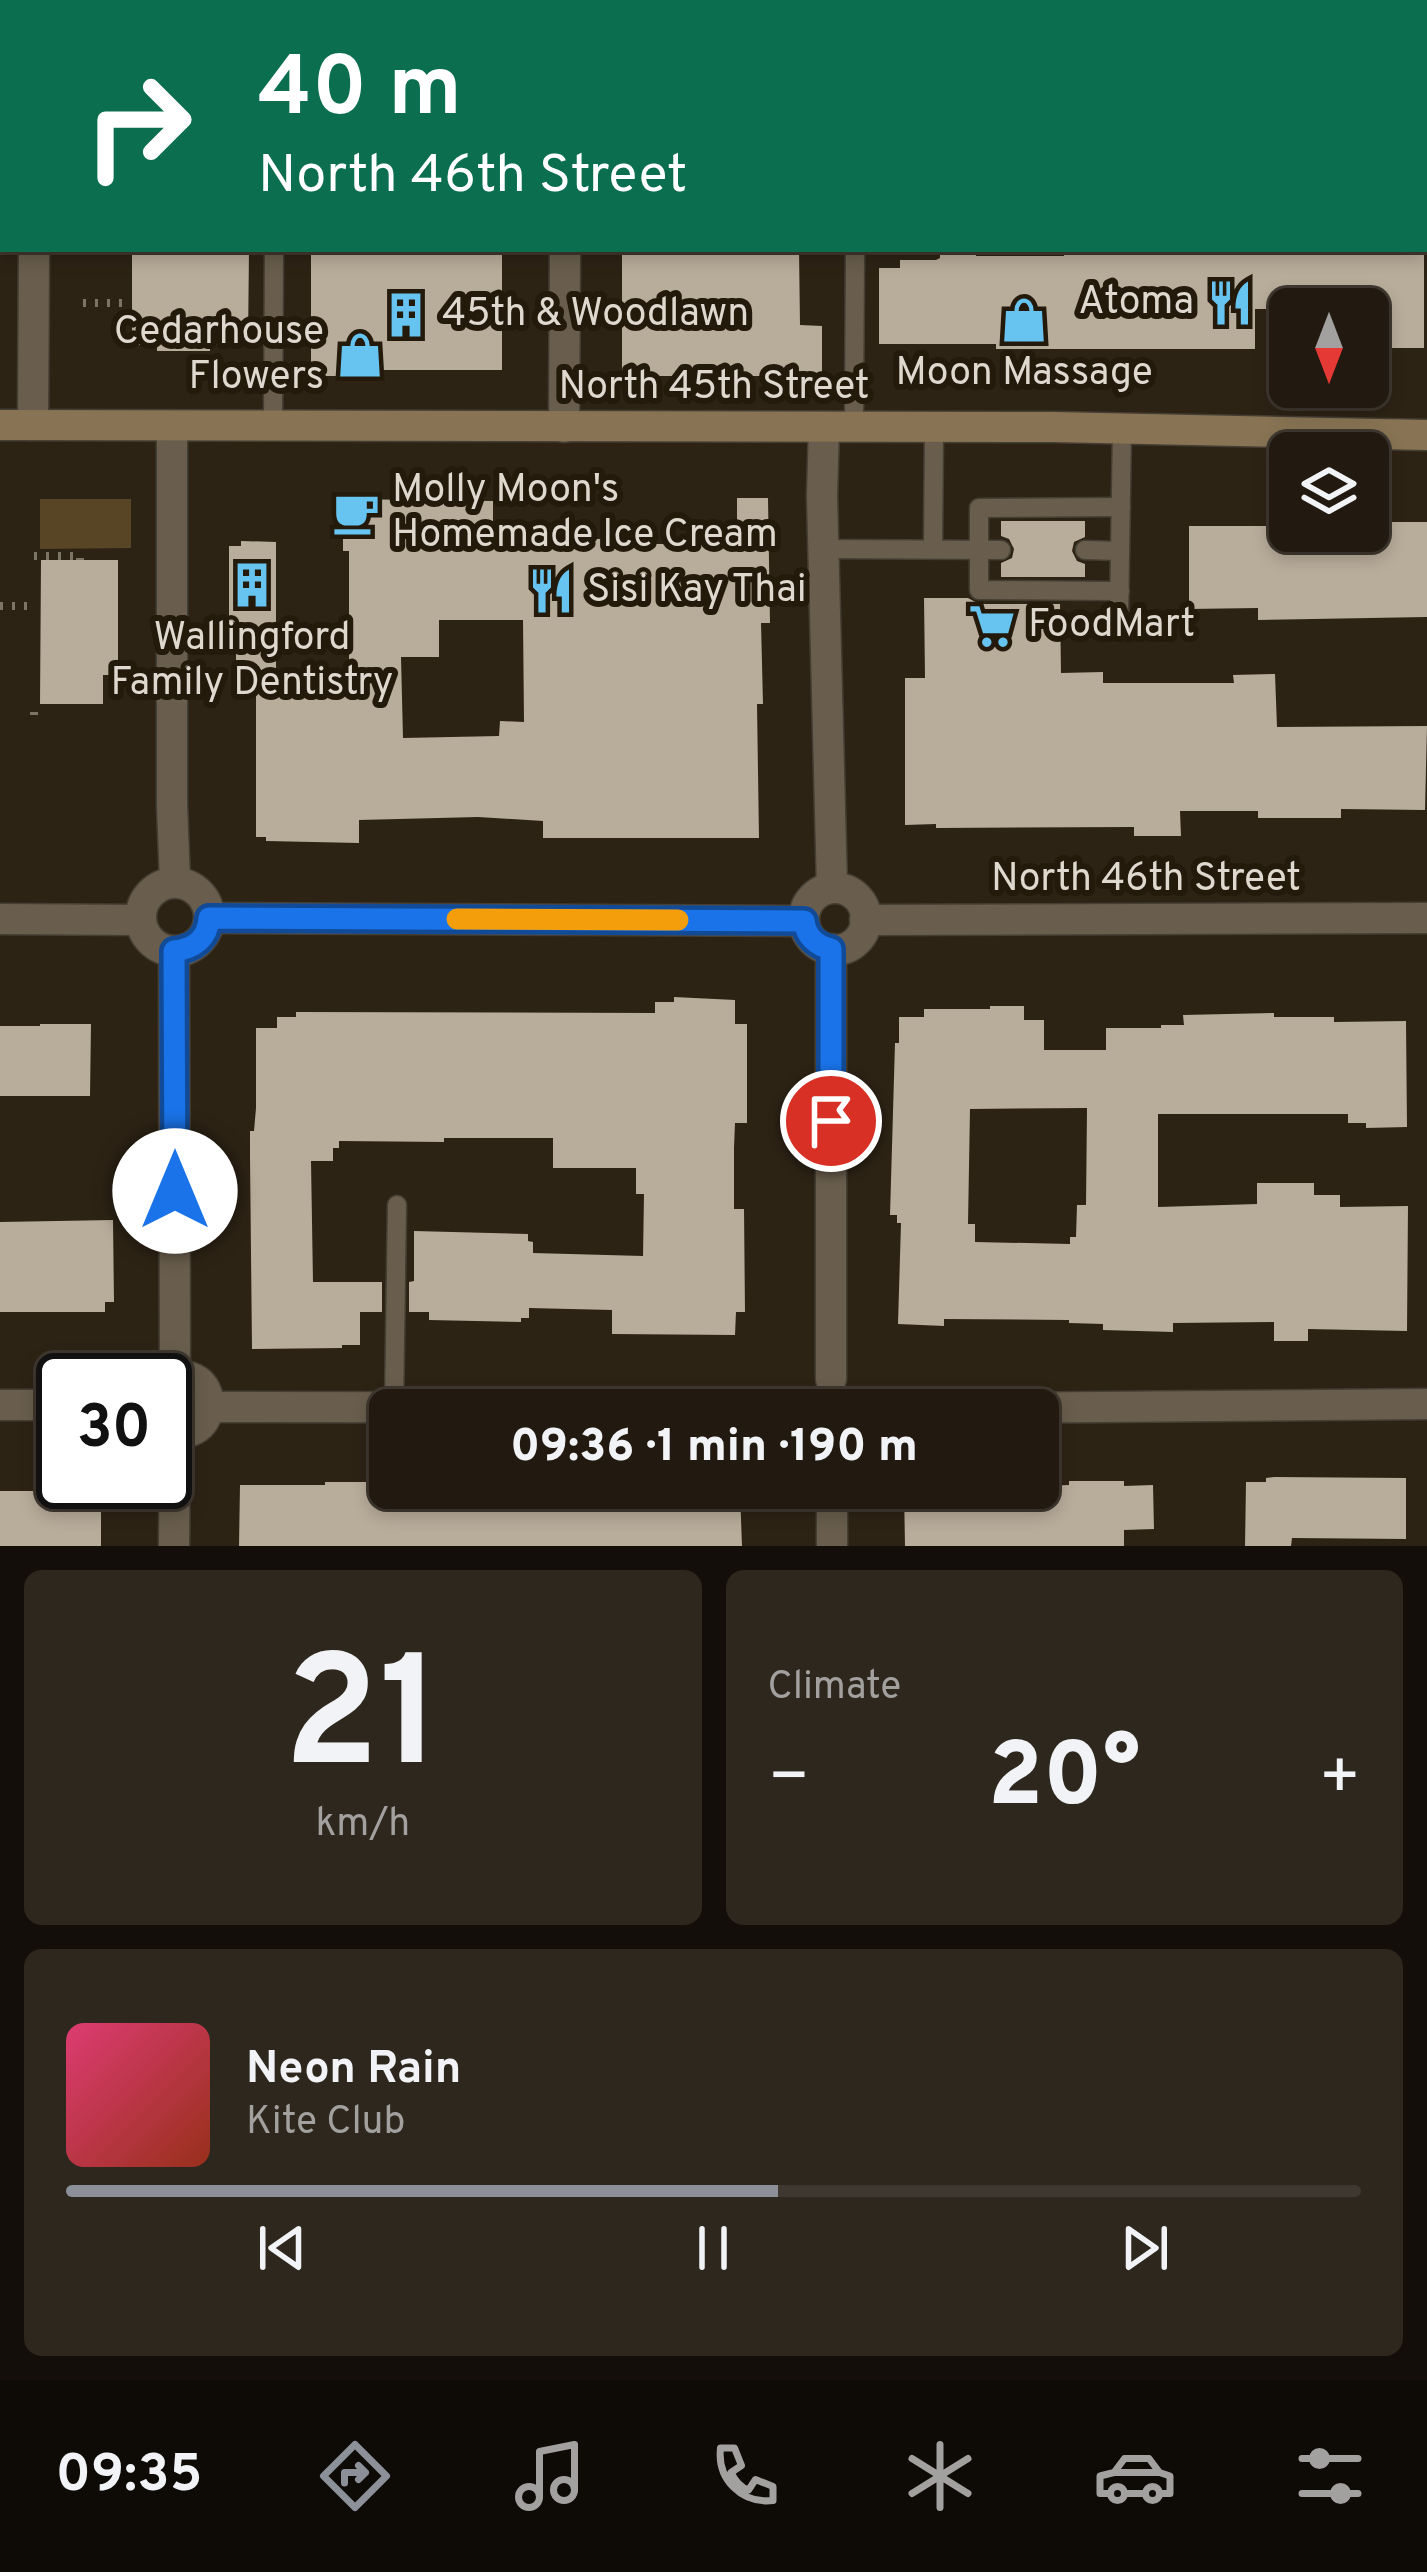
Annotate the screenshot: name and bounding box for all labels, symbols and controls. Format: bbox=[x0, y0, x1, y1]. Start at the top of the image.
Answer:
text: 40 m bbox=[258, 39, 462, 145]
icon: right bbox=[60, 48, 216, 204]
text: North 46th Street bbox=[258, 143, 687, 212]
restaurant icon: Atoma bbox=[1205, 278, 1255, 328]
place label: Atoma bbox=[1078, 279, 1194, 328]
north arrow bbox=[1269, 288, 1389, 408]
map controls bbox=[1269, 288, 1389, 552]
building icon: 45th & Woodlawn bbox=[381, 290, 431, 340]
place label: 45th & Woodlawn bbox=[442, 291, 749, 340]
shop icon: Moon Massage bbox=[999, 295, 1049, 345]
place label: Cedarhouse Flowers bbox=[114, 309, 324, 403]
shop icon: Cedarhouse Flowers bbox=[335, 330, 385, 380]
place label: Moon Massage bbox=[895, 350, 1153, 399]
street label: North 45th Street bbox=[559, 364, 870, 413]
button: layers bbox=[1269, 432, 1389, 552]
place label: Molly Moon's Homemade Ice Cream bbox=[392, 467, 778, 561]
cafe icon: Molly Moon's Homemade Ice Cream bbox=[331, 488, 381, 538]
building icon: Wallingford Family Dentistry bbox=[227, 560, 277, 610]
restaurant icon: Sisi Kay Thai bbox=[526, 566, 576, 616]
place label: Sisi Kay Thai bbox=[587, 567, 807, 616]
supermarket icon: FoodMart bbox=[967, 601, 1017, 651]
place label: FoodMart bbox=[1028, 602, 1195, 651]
place label: Wallingford Family Dentistry bbox=[111, 615, 393, 709]
street label: North 46th Street bbox=[991, 856, 1301, 905]
pin bbox=[780, 1070, 882, 1172]
icon: arrive bbox=[798, 1088, 864, 1154]
position arrow bbox=[112, 1128, 238, 1254]
speed limit sign: 30 bbox=[36, 1353, 192, 1509]
text: 09:36 · 1 min · 190 m bbox=[510, 1420, 918, 1477]
text: 21 bbox=[284, 1624, 442, 1822]
text: Climate bbox=[768, 1664, 901, 1713]
text: 20° bbox=[988, 1724, 1140, 1837]
text: − bbox=[768, 1739, 810, 1822]
text: + bbox=[1318, 1739, 1361, 1822]
text: km/h bbox=[315, 1801, 410, 1850]
text: Neon Rain bbox=[246, 2042, 462, 2099]
text: Kite Club bbox=[246, 2099, 405, 2148]
icon: previous bbox=[249, 2215, 315, 2281]
icon: pause bbox=[680, 2215, 746, 2281]
icon: next bbox=[1112, 2215, 1178, 2281]
icon: directions bbox=[313, 2434, 397, 2518]
icon: music bbox=[508, 2434, 592, 2518]
icon: phone bbox=[703, 2434, 787, 2518]
icon: climate bbox=[898, 2434, 982, 2518]
icon: car bbox=[1093, 2434, 1177, 2518]
icon: filters bbox=[1288, 2434, 1372, 2518]
text: 09:35 bbox=[55, 2442, 203, 2511]

